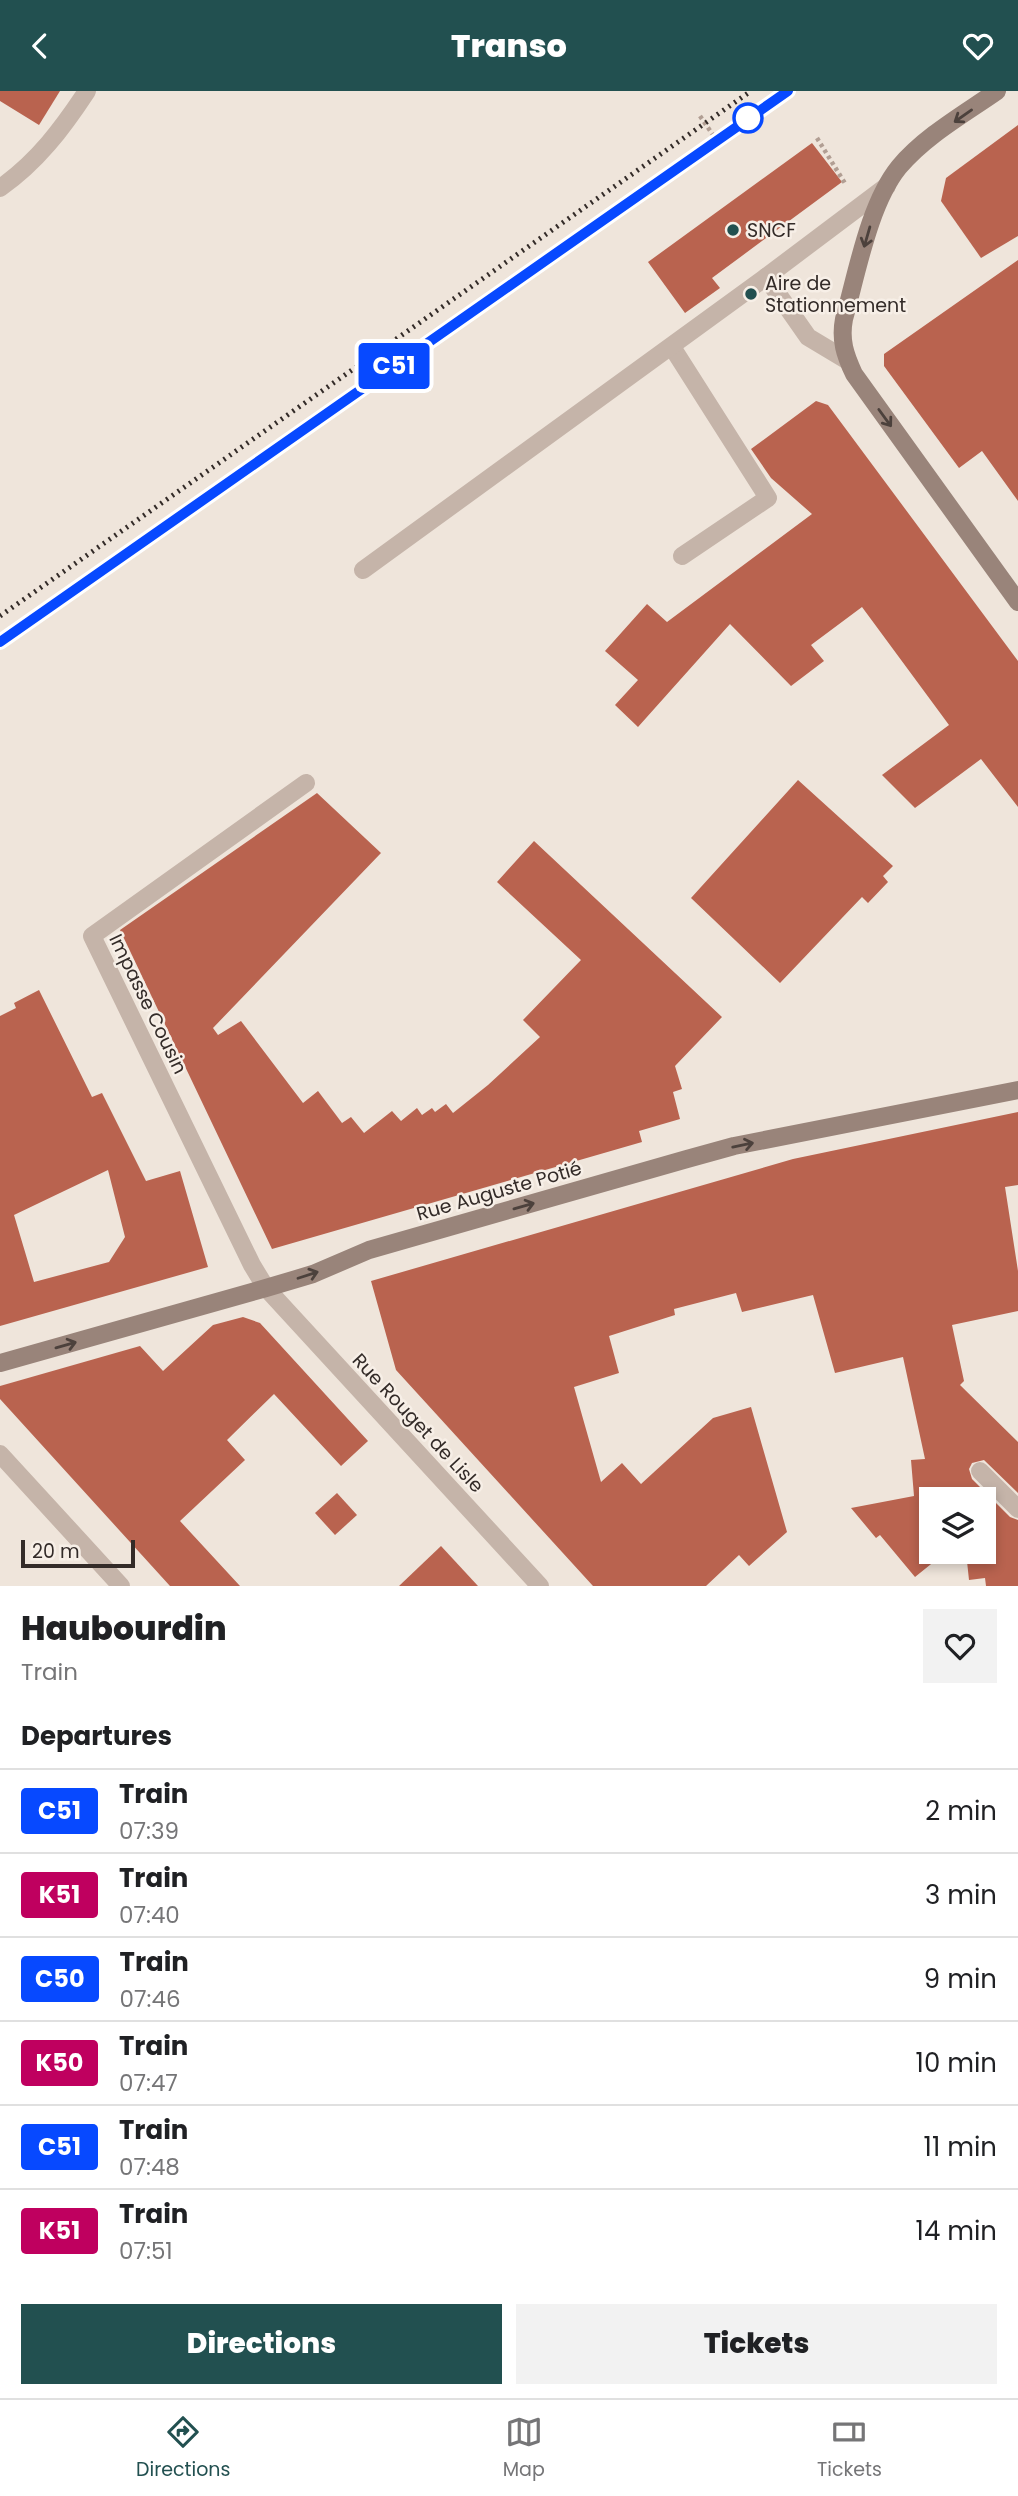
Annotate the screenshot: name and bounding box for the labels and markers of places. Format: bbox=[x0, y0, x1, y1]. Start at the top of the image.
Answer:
unlabelled marker bbox=[733, 103, 763, 133]
place label: SNCF bbox=[747, 217, 796, 244]
marker: SNCF bbox=[725, 222, 741, 238]
place label: Aire de Stationnement bbox=[765, 270, 906, 319]
marker: Aire de Stationnement bbox=[743, 286, 759, 302]

